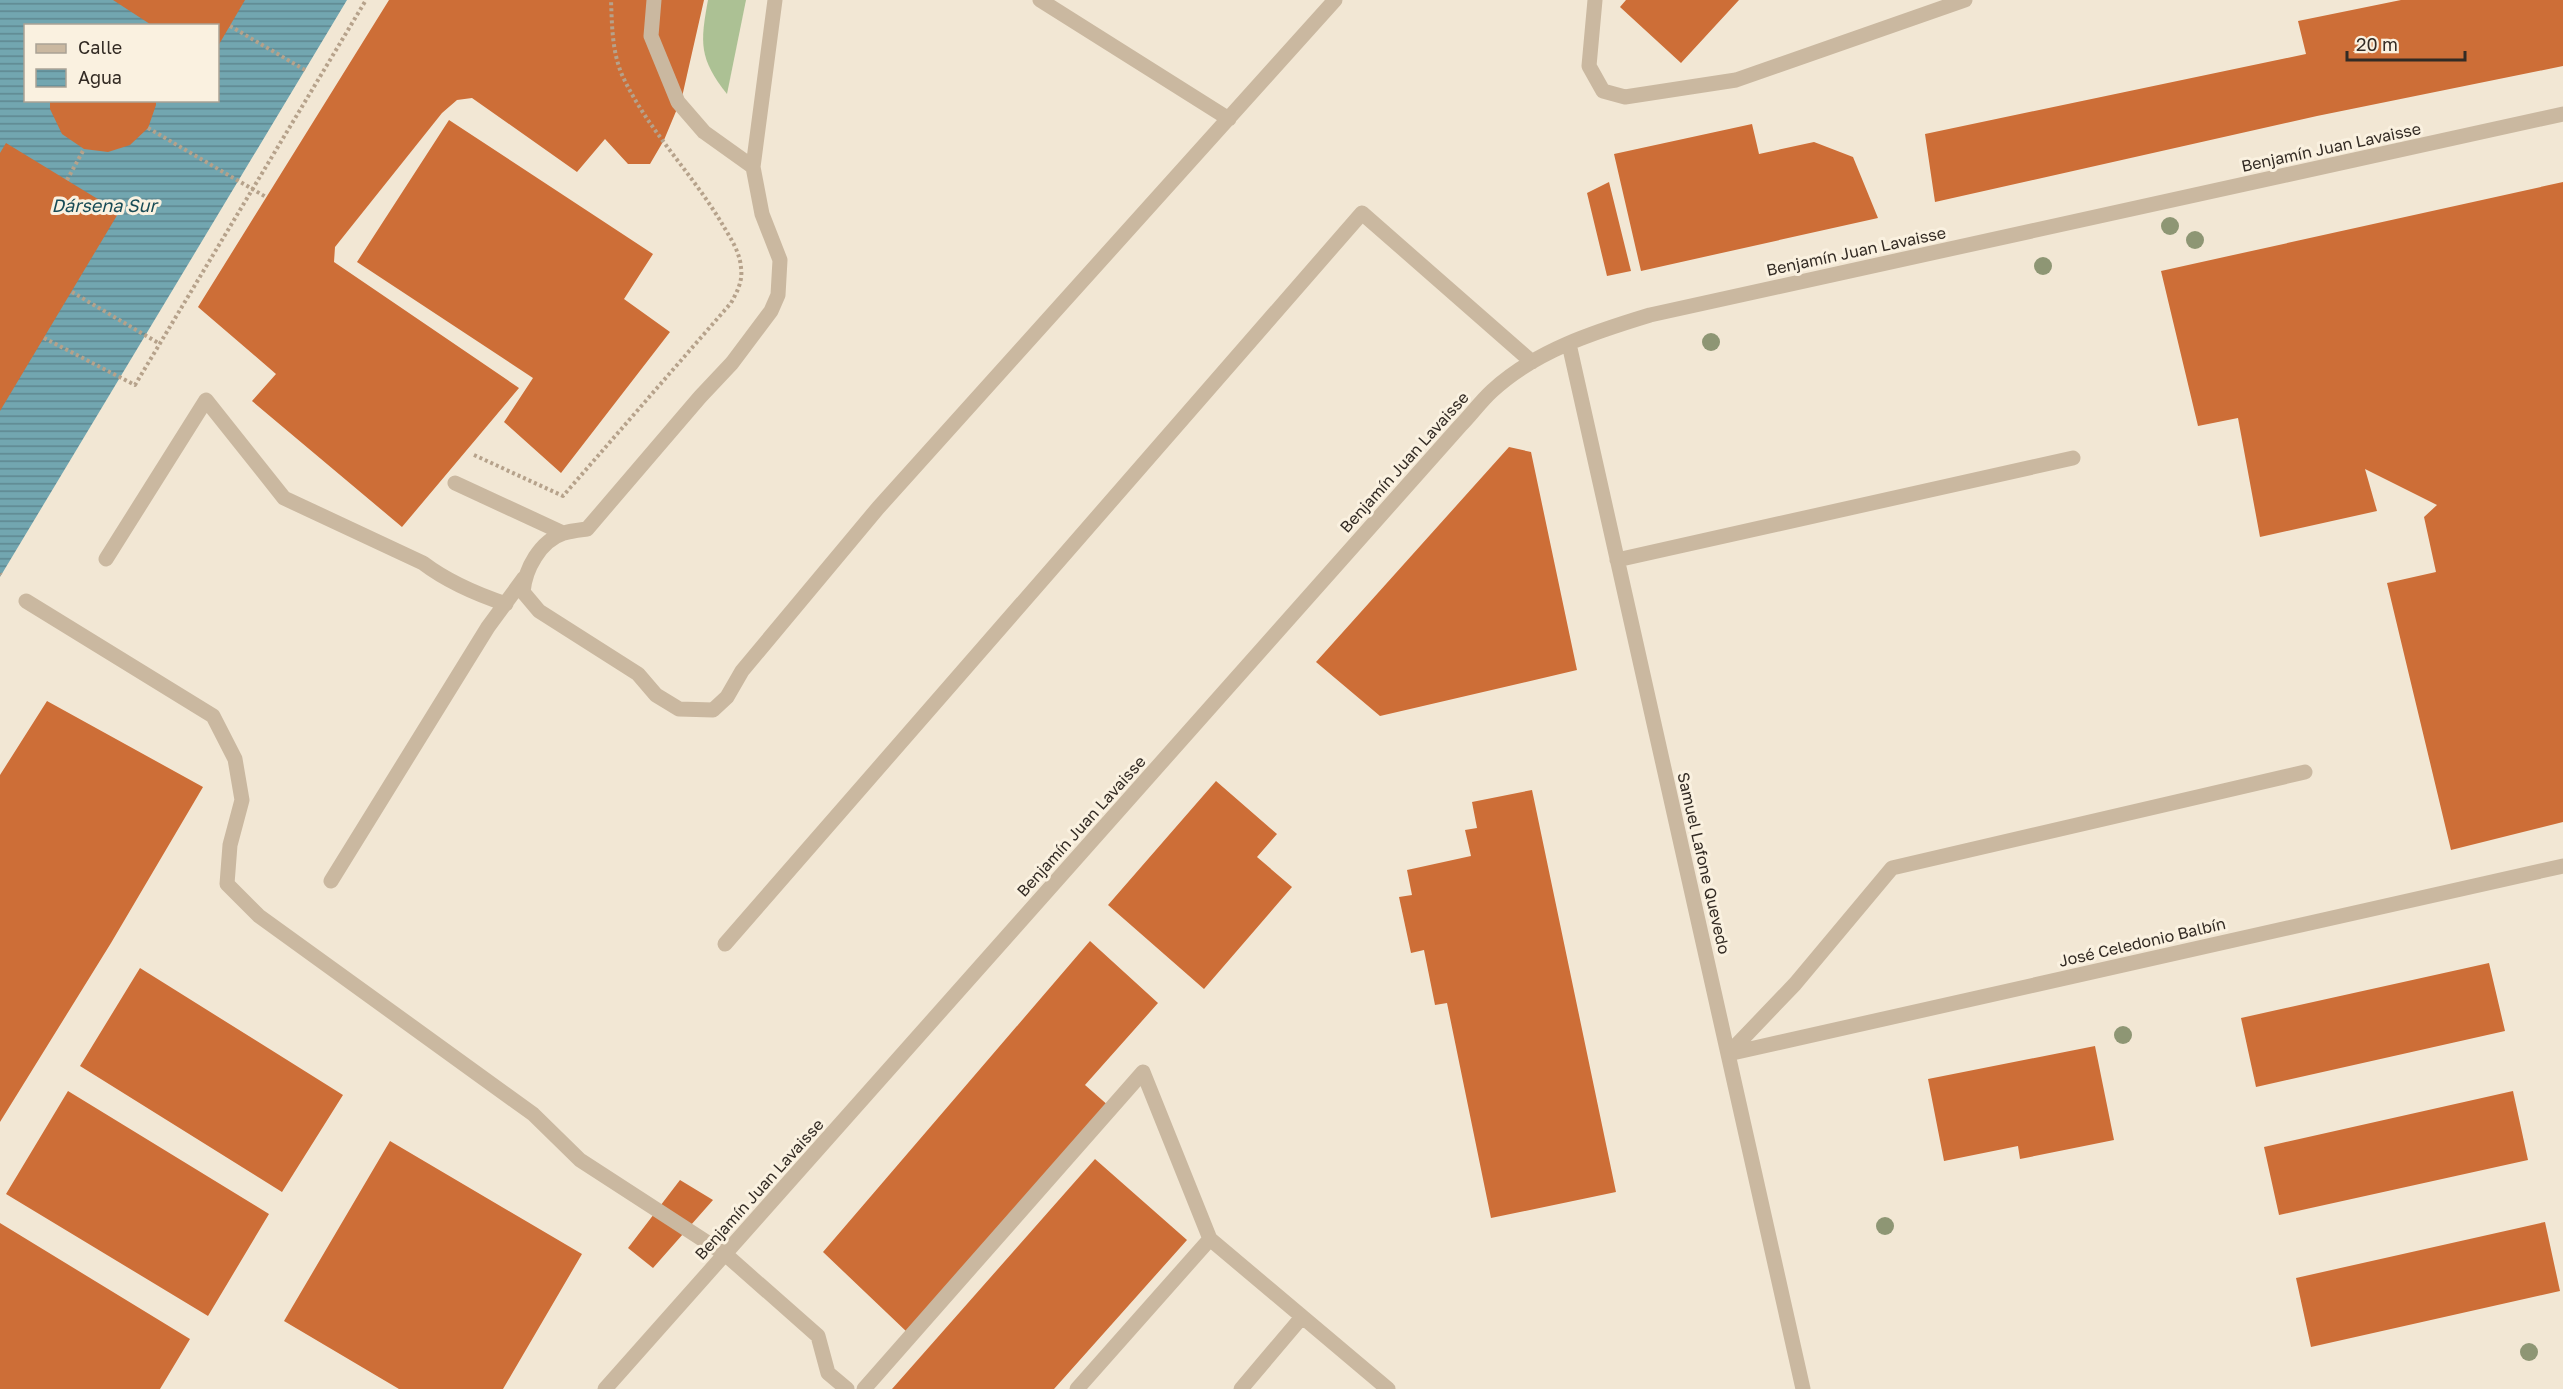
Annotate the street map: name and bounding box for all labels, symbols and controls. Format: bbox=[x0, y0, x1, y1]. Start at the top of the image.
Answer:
legend bbox=[24, 24, 219, 102]
scale bar bbox=[2347, 24, 2466, 62]
text: 20 m bbox=[2356, 33, 2398, 55]
text: Calle bbox=[78, 36, 122, 58]
text: Agua bbox=[78, 66, 122, 88]
street label: Benjamín Juan Lavaisse bbox=[2239, 118, 2423, 176]
water label: Dársena Sur bbox=[52, 194, 159, 216]
street label: Benjamín Juan Lavaisse bbox=[1764, 222, 1948, 280]
street label: Benjamín Juan Lavaisse bbox=[1335, 387, 1473, 537]
street label: Benjamín Juan Lavaisse bbox=[1012, 751, 1150, 901]
street label: Samuel Lafone Quevedo bbox=[1673, 770, 1735, 956]
street label: José Celedonio Balbín bbox=[2057, 913, 2227, 971]
street label: Benjamín Juan Lavaisse bbox=[690, 1114, 828, 1264]

